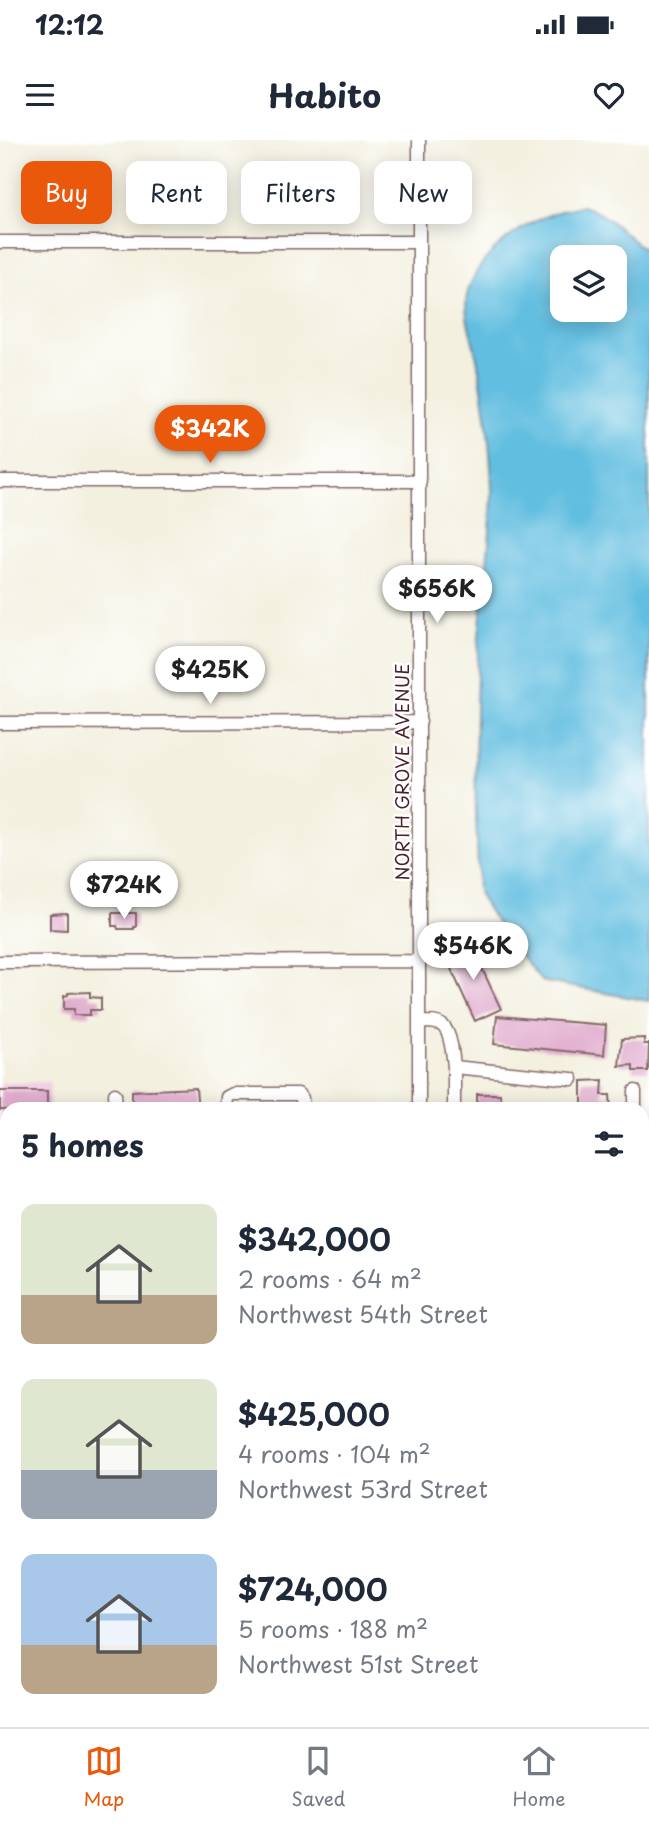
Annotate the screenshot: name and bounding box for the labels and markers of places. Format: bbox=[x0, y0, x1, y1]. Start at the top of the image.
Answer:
pin: $342K bbox=[161, 406, 259, 465]
pin: $656K bbox=[388, 566, 486, 625]
pin: $425K bbox=[161, 646, 259, 706]
pin: $724K bbox=[75, 862, 173, 921]
pin: $546K bbox=[424, 922, 522, 982]

